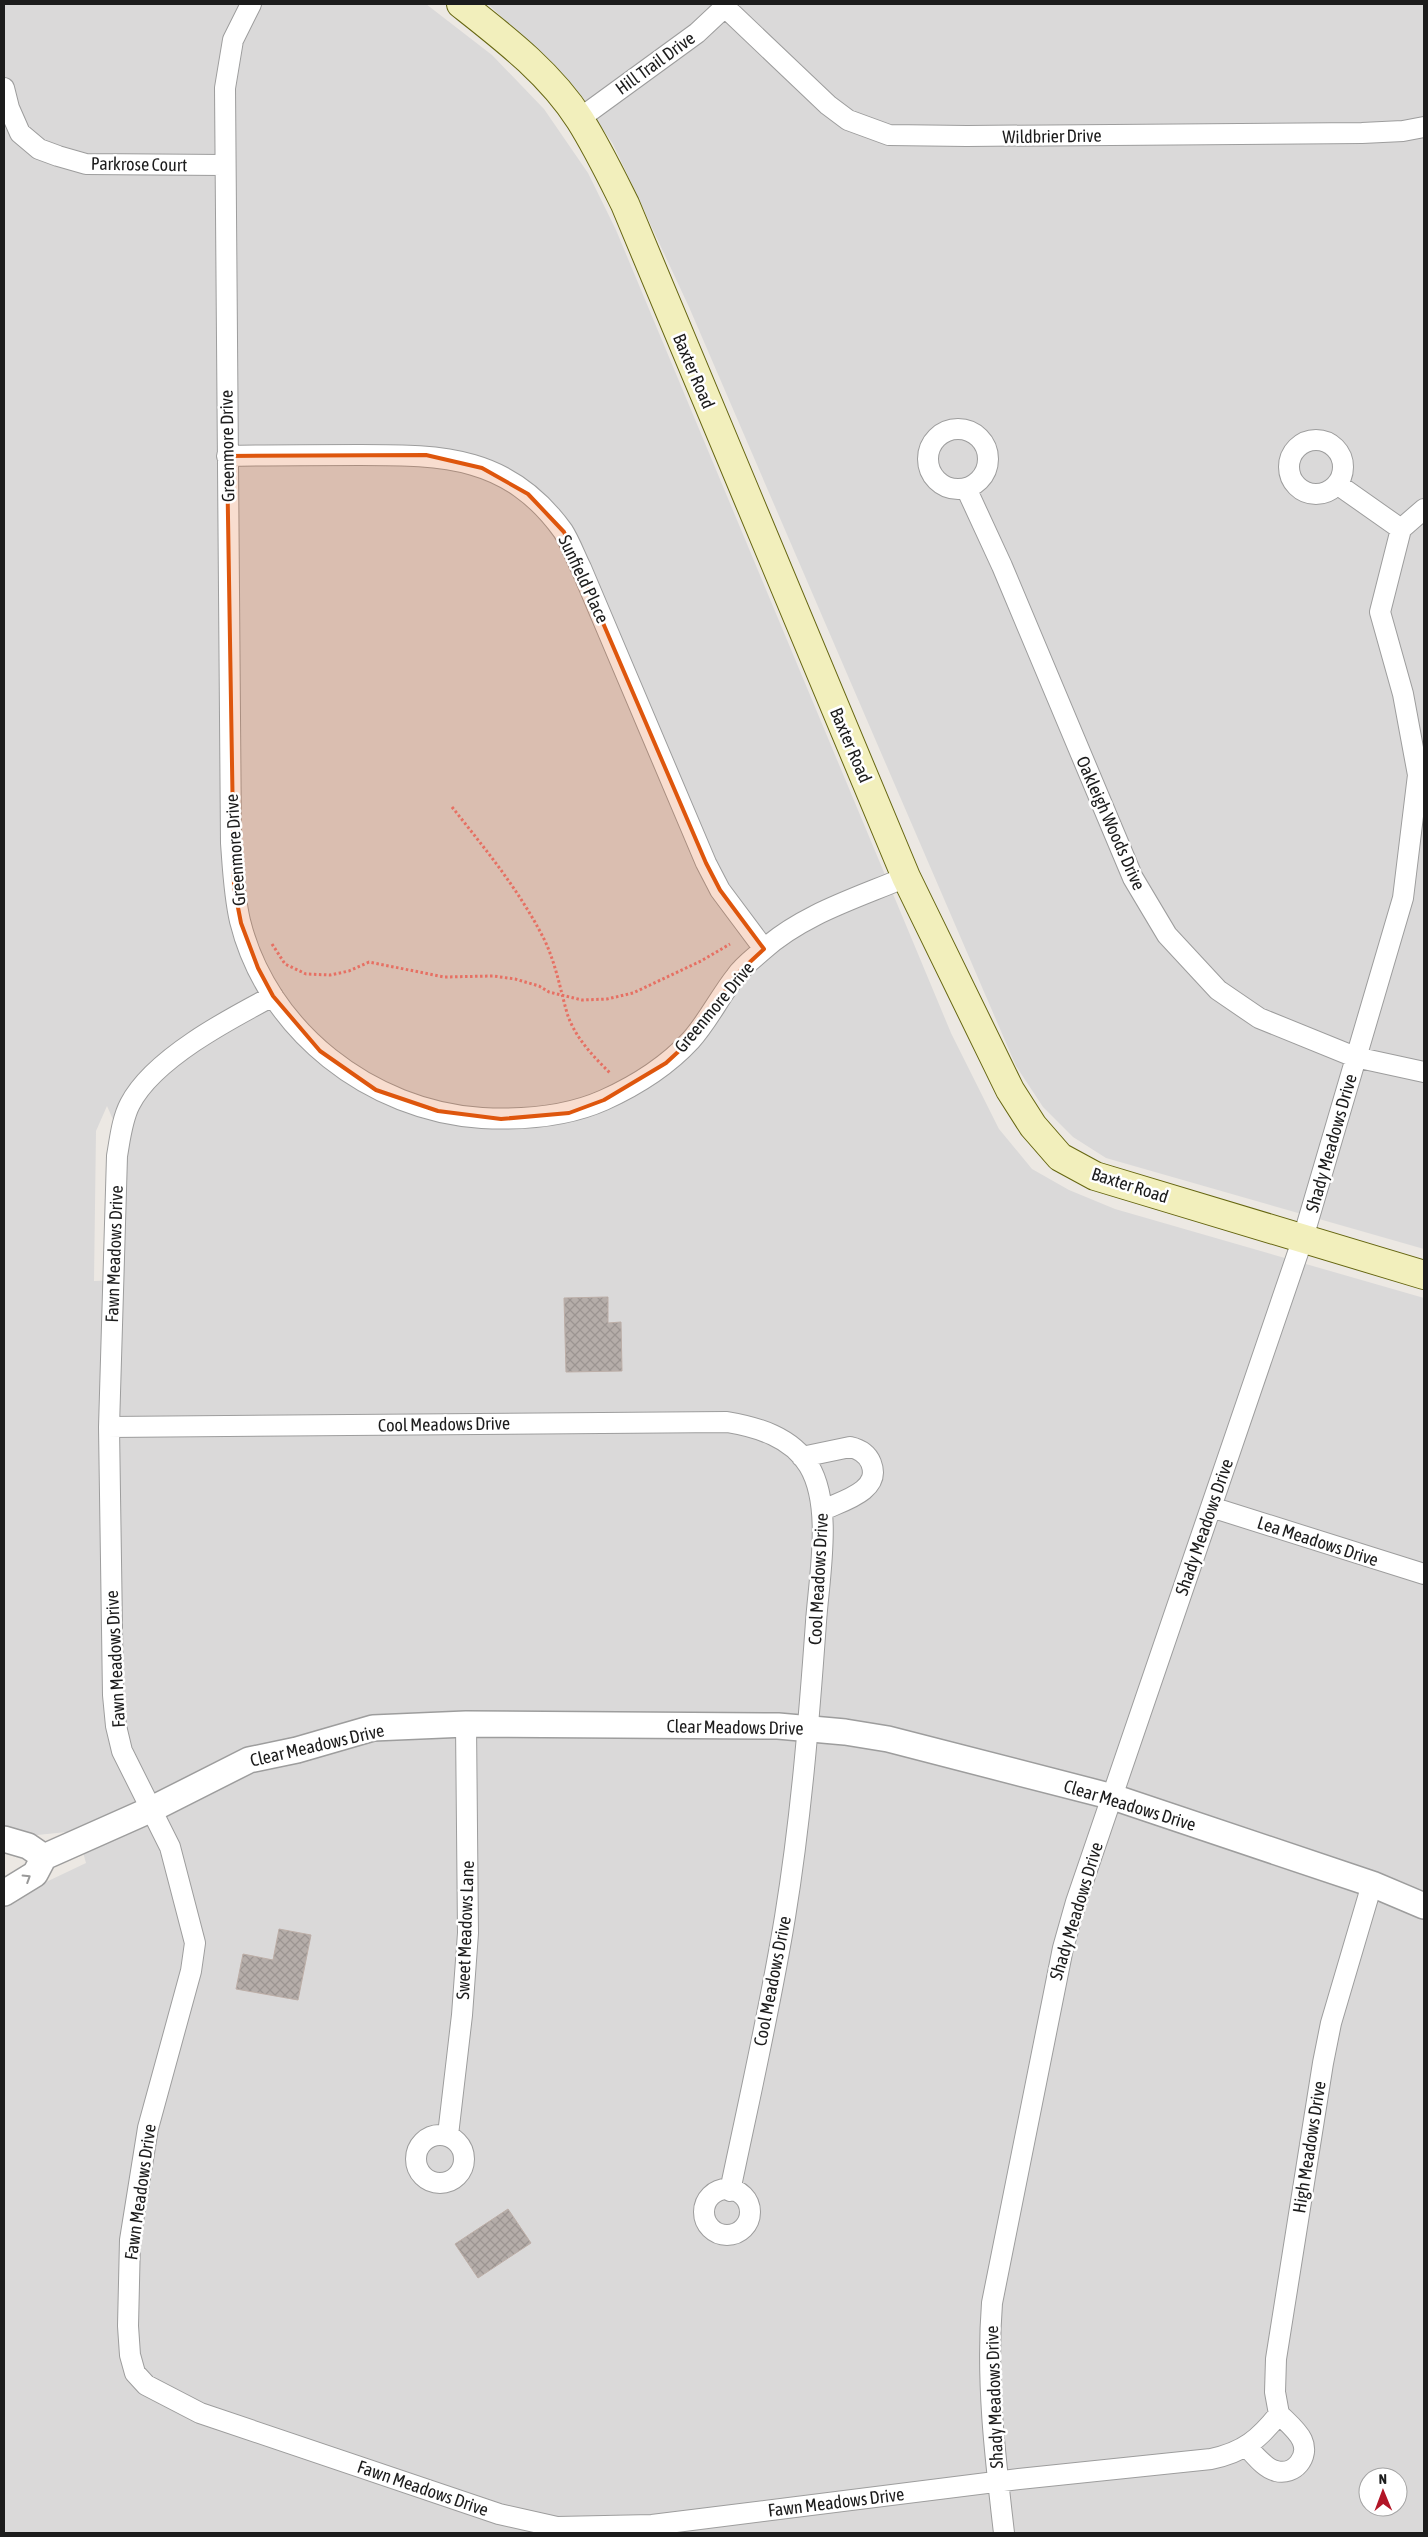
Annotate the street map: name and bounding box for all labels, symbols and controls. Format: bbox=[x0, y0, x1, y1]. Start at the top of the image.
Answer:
street label: Hill Trail Drive bbox=[611, 27, 699, 99]
street label: Wildbrier Drive bbox=[1002, 125, 1102, 147]
street label: Parkrose Court bbox=[91, 153, 187, 175]
street label: Baxter Road bbox=[669, 330, 719, 412]
street label: Greenmore Drive bbox=[216, 390, 238, 502]
street label: Sunfield Place bbox=[554, 532, 614, 626]
street label: Baxter Road bbox=[826, 704, 876, 786]
street label: Oakleigh Woods Drive bbox=[1072, 753, 1150, 893]
street label: Greenmore Drive bbox=[221, 793, 249, 907]
street label: Greenmore Drive bbox=[670, 957, 758, 1057]
street label: Shady Meadows Drive bbox=[1301, 1071, 1361, 1215]
street label: Baxter Road bbox=[1089, 1163, 1171, 1207]
street label: Fawn Meadows Drive bbox=[101, 1185, 127, 1323]
street label: Cool Meadows Drive bbox=[378, 1412, 510, 1436]
street label: Shady Meadows Drive bbox=[1171, 1456, 1237, 1598]
street label: Cool Meadows Drive bbox=[804, 1512, 832, 1646]
street label: Lea Meadows Drive bbox=[1255, 1512, 1381, 1570]
street label: Fawn Meadows Drive bbox=[101, 1590, 129, 1728]
street label: Clear Meadows Drive bbox=[666, 1715, 804, 1739]
street label: Clear Meadows Drive bbox=[248, 1719, 386, 1771]
street label: Clear Meadows Drive bbox=[1061, 1775, 1199, 1835]
street label: Shady Meadows Drive bbox=[1045, 1840, 1107, 1982]
street label: Sweet Meadows Lane bbox=[452, 1860, 478, 2000]
one-way arrow bbox=[22, 1875, 31, 1885]
street label: Cool Meadows Drive bbox=[749, 1914, 795, 2048]
street label: High Meadows Drive bbox=[1288, 2079, 1330, 2215]
street label: Fawn Meadows Drive bbox=[120, 2123, 160, 2261]
street label: Shady Meadows Drive bbox=[981, 2325, 1007, 2469]
street label: Fawn Meadows Drive bbox=[355, 2456, 491, 2520]
north arrow bbox=[1358, 2467, 1408, 2517]
text: N bbox=[1379, 2471, 1387, 2487]
street label: Fawn Meadows Drive bbox=[767, 2483, 905, 2521]

